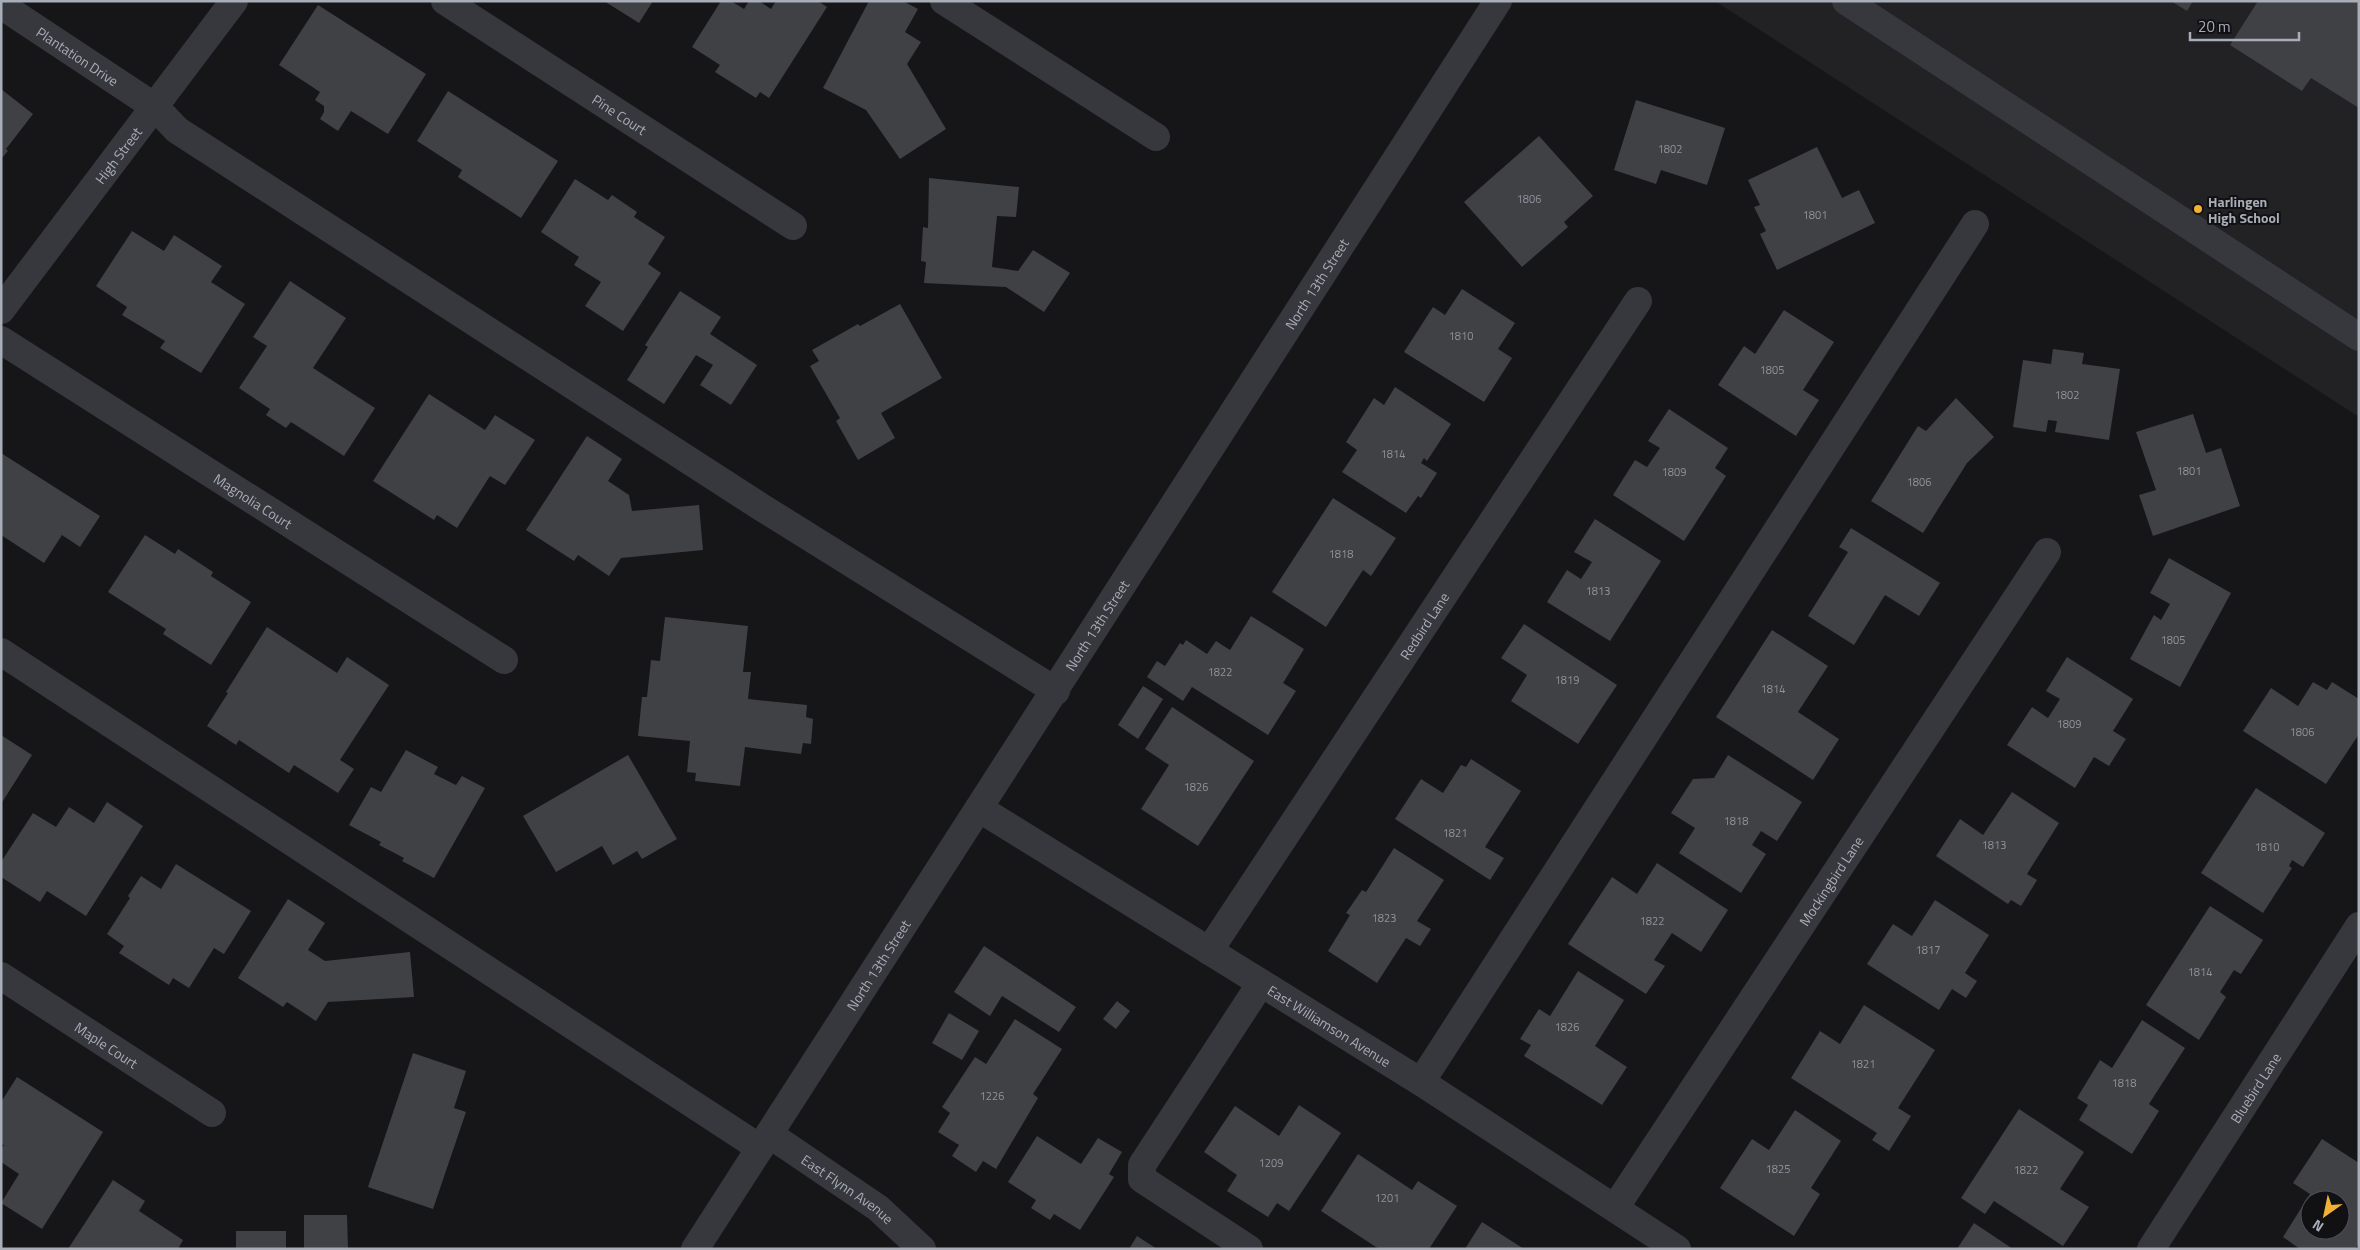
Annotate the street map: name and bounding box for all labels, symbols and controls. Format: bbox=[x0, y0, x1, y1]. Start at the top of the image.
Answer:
scale bar bbox=[2190, 10, 2299, 42]
text: 20 m bbox=[2198, 15, 2231, 38]
street label: Plantation Drive bbox=[32, 21, 123, 91]
street label: Pine Court bbox=[588, 89, 651, 139]
street label: High Street bbox=[89, 122, 146, 188]
house number: 1802 bbox=[1658, 141, 1682, 157]
house number: 1806 bbox=[1517, 191, 1541, 207]
place label: Harlingen High School bbox=[2208, 191, 2280, 228]
marker: Harlingen High School bbox=[2192, 203, 2204, 215]
house number: 1801 bbox=[1803, 207, 1827, 223]
street label: North 13th Street bbox=[1279, 234, 1353, 333]
house number: 1810 bbox=[1449, 328, 1473, 344]
house number: 1805 bbox=[1760, 362, 1784, 378]
house number: 1802 bbox=[2055, 387, 2079, 403]
house number: 1814 bbox=[1381, 446, 1405, 462]
house number: 1801 bbox=[2177, 463, 2201, 479]
house number: 1809 bbox=[1662, 464, 1686, 480]
street label: Magnolia Court bbox=[210, 468, 297, 533]
house number: 1806 bbox=[1907, 474, 1931, 490]
house number: 1818 bbox=[1329, 546, 1353, 562]
street label: North 13th Street bbox=[1059, 575, 1134, 675]
house number: 1813 bbox=[1586, 583, 1610, 599]
street label: Redbird Lane bbox=[1394, 588, 1454, 663]
house number: 1805 bbox=[2161, 632, 2185, 648]
house number: 1822 bbox=[1208, 664, 1232, 680]
house number: 1819 bbox=[1555, 672, 1579, 688]
house number: 1814 bbox=[1761, 681, 1785, 697]
house number: 1809 bbox=[2057, 716, 2081, 732]
house number: 1806 bbox=[2290, 724, 2314, 740]
house number: 1826 bbox=[1184, 779, 1208, 795]
house number: 1818 bbox=[1724, 813, 1748, 829]
house number: 1821 bbox=[1443, 825, 1467, 841]
street label: Mockingbird Lane bbox=[1793, 832, 1868, 930]
house number: 1813 bbox=[1982, 837, 2006, 853]
house number: 1810 bbox=[2255, 839, 2279, 855]
house number: 1823 bbox=[1372, 910, 1396, 926]
house number: 1822 bbox=[1640, 913, 1664, 929]
street label: North 13th Street bbox=[841, 915, 915, 1014]
house number: 1817 bbox=[1916, 942, 1940, 958]
house number: 1814 bbox=[2188, 964, 2212, 980]
street label: East Williamson Avenue bbox=[1264, 979, 1395, 1071]
street label: Maple Court bbox=[71, 1016, 143, 1073]
house number: 1826 bbox=[1555, 1019, 1579, 1035]
street label: Bluebird Lane bbox=[2224, 1048, 2286, 1127]
house number: 1821 bbox=[1851, 1056, 1875, 1072]
house number: 1818 bbox=[2112, 1075, 2136, 1091]
house number: 1226 bbox=[980, 1088, 1004, 1104]
street label: East Flynn Avenue bbox=[798, 1149, 899, 1228]
house number: 1209 bbox=[1259, 1155, 1283, 1171]
house number: 1825 bbox=[1766, 1161, 1790, 1177]
house number: 1822 bbox=[2014, 1162, 2038, 1178]
house number: 1201 bbox=[1375, 1190, 1399, 1206]
north arrow bbox=[2300, 1190, 2350, 1240]
text: N bbox=[2308, 1215, 2327, 1238]

